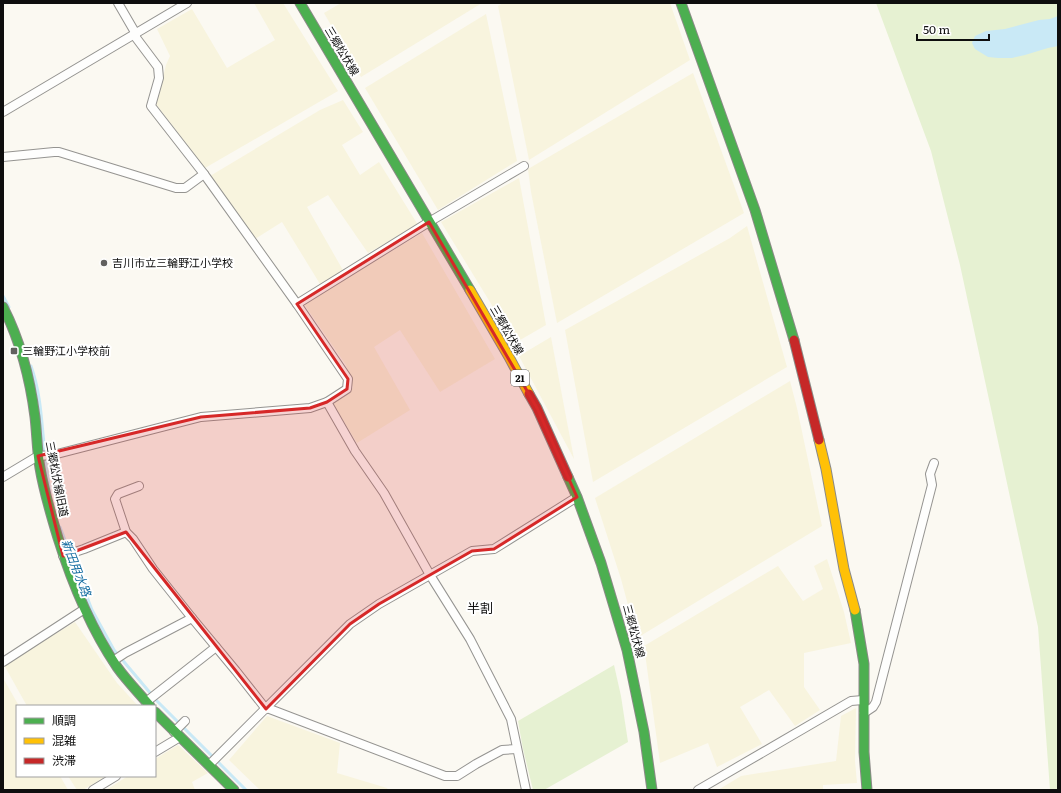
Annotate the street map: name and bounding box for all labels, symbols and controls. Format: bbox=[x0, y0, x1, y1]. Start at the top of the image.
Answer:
scale bar bbox=[917, 16, 989, 42]
text: 50 m bbox=[923, 20, 950, 38]
street label: 三郷松伏線 bbox=[322, 23, 364, 78]
place label: 吉川市立三輪野江小学校 bbox=[112, 254, 233, 270]
marker: 吉川市立三輪野江小学校 bbox=[99, 258, 109, 268]
street label: 三郷松伏線 bbox=[487, 302, 529, 357]
place label: 三輪野江小学校前 bbox=[22, 342, 110, 358]
marker: 三輪野江小学校前 bbox=[9, 346, 19, 356]
road number: 21 bbox=[511, 370, 529, 386]
street label: 三郷松伏線旧道 bbox=[43, 439, 73, 518]
water label: 新田用水路 bbox=[58, 536, 96, 600]
district label: 半割 bbox=[467, 598, 493, 617]
street label: 三郷松伏線 bbox=[620, 602, 650, 659]
legend bbox=[16, 705, 156, 777]
text: 順調 bbox=[52, 711, 76, 729]
text: 混雑 bbox=[52, 731, 76, 749]
text: 渋滞 bbox=[52, 751, 76, 769]

